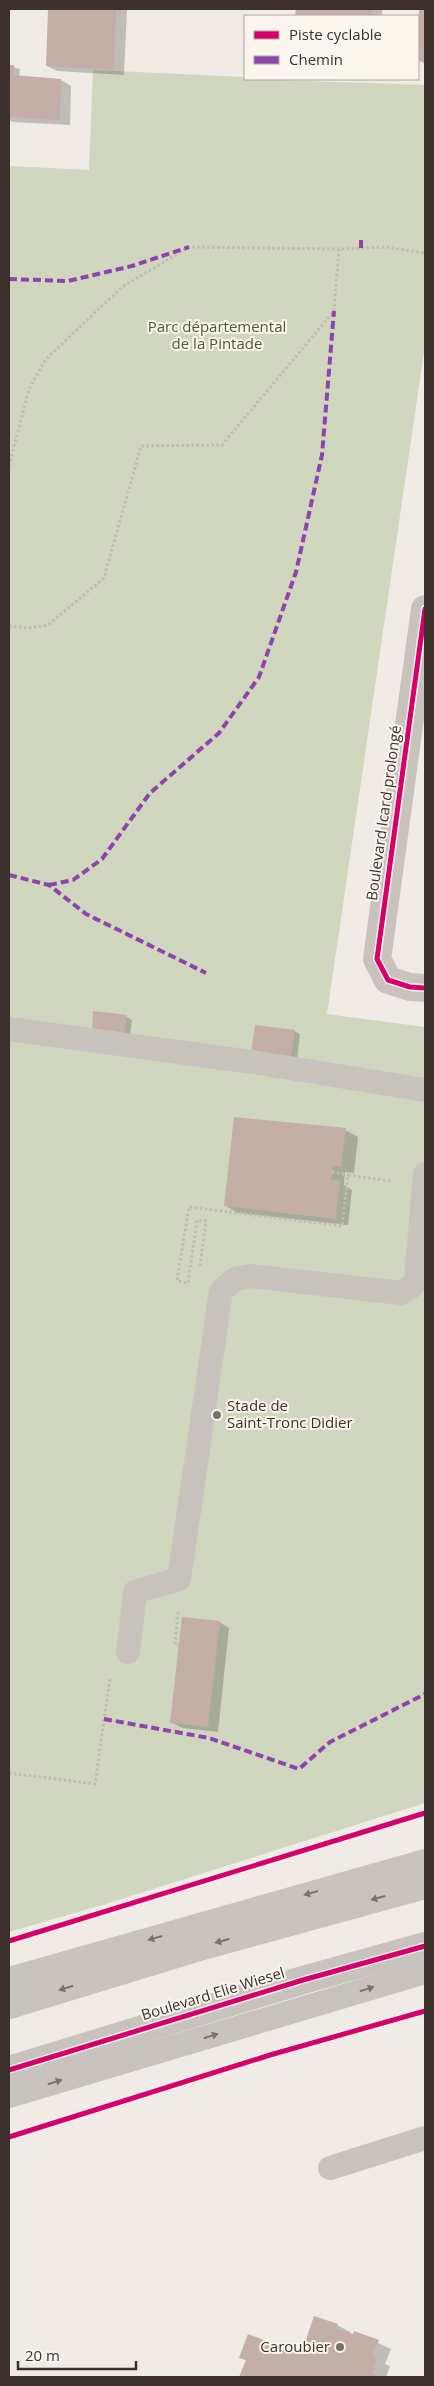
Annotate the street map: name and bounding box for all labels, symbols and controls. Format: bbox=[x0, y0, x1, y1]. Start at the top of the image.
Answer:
legend bbox=[244, 15, 419, 80]
text: Piste cyclable bbox=[289, 24, 382, 44]
text: Chemin bbox=[289, 49, 343, 69]
park label: Parc départemental de la Pintade bbox=[148, 316, 286, 353]
street label: Boulevard Icard prolongé bbox=[361, 724, 405, 902]
place label: Stade de Saint-Tronc Didier bbox=[227, 1395, 353, 1432]
marker: Stade de Saint-Tronc Didier bbox=[211, 1409, 223, 1421]
one-way arrow bbox=[303, 1890, 318, 1898]
one-way arrow bbox=[371, 1894, 386, 1902]
one-way arrow bbox=[147, 1934, 162, 1942]
one-way arrow bbox=[214, 1937, 229, 1945]
street label: Boulevard Elie Wiesel bbox=[139, 1962, 287, 2024]
one-way arrow bbox=[58, 1984, 73, 1992]
one-way arrow bbox=[360, 1985, 375, 1993]
one-way arrow bbox=[204, 2031, 219, 2039]
one-way arrow bbox=[48, 2078, 63, 2086]
place label: Caroubier bbox=[260, 2336, 330, 2356]
scale bar bbox=[18, 2338, 135, 2370]
marker: Caroubier bbox=[334, 2341, 346, 2353]
text: 20 m bbox=[25, 2345, 60, 2365]

